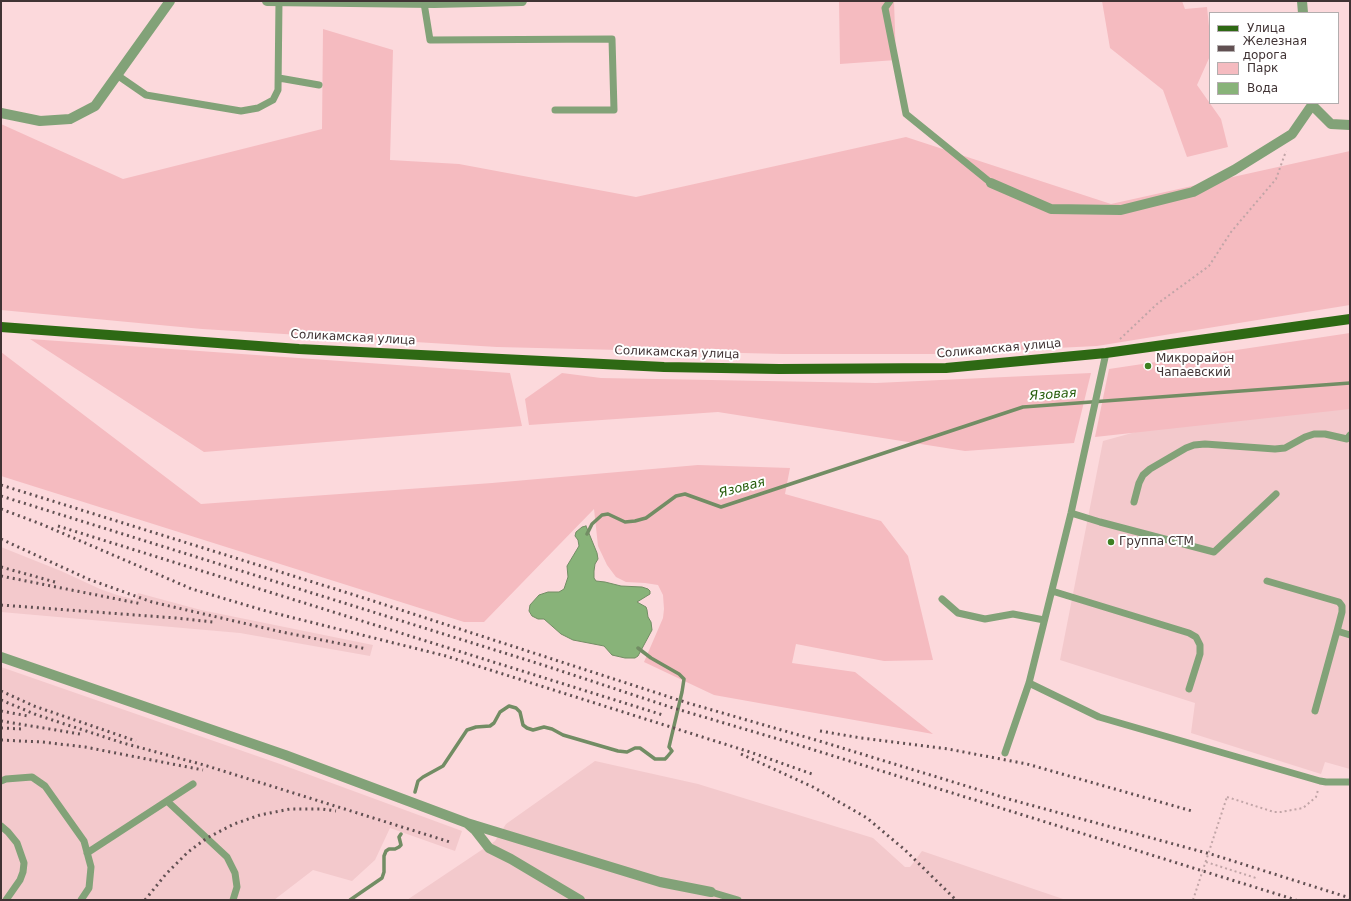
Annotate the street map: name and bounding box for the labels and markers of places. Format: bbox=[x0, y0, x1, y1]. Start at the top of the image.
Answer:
place label: Микрорайон Чапаевский bbox=[1156, 352, 1234, 380]
marker: Микрорайон Чапаевский bbox=[1143, 361, 1153, 371]
place label: Группа СТМ bbox=[1119, 535, 1194, 549]
marker: Группа СТМ bbox=[1106, 537, 1116, 547]

